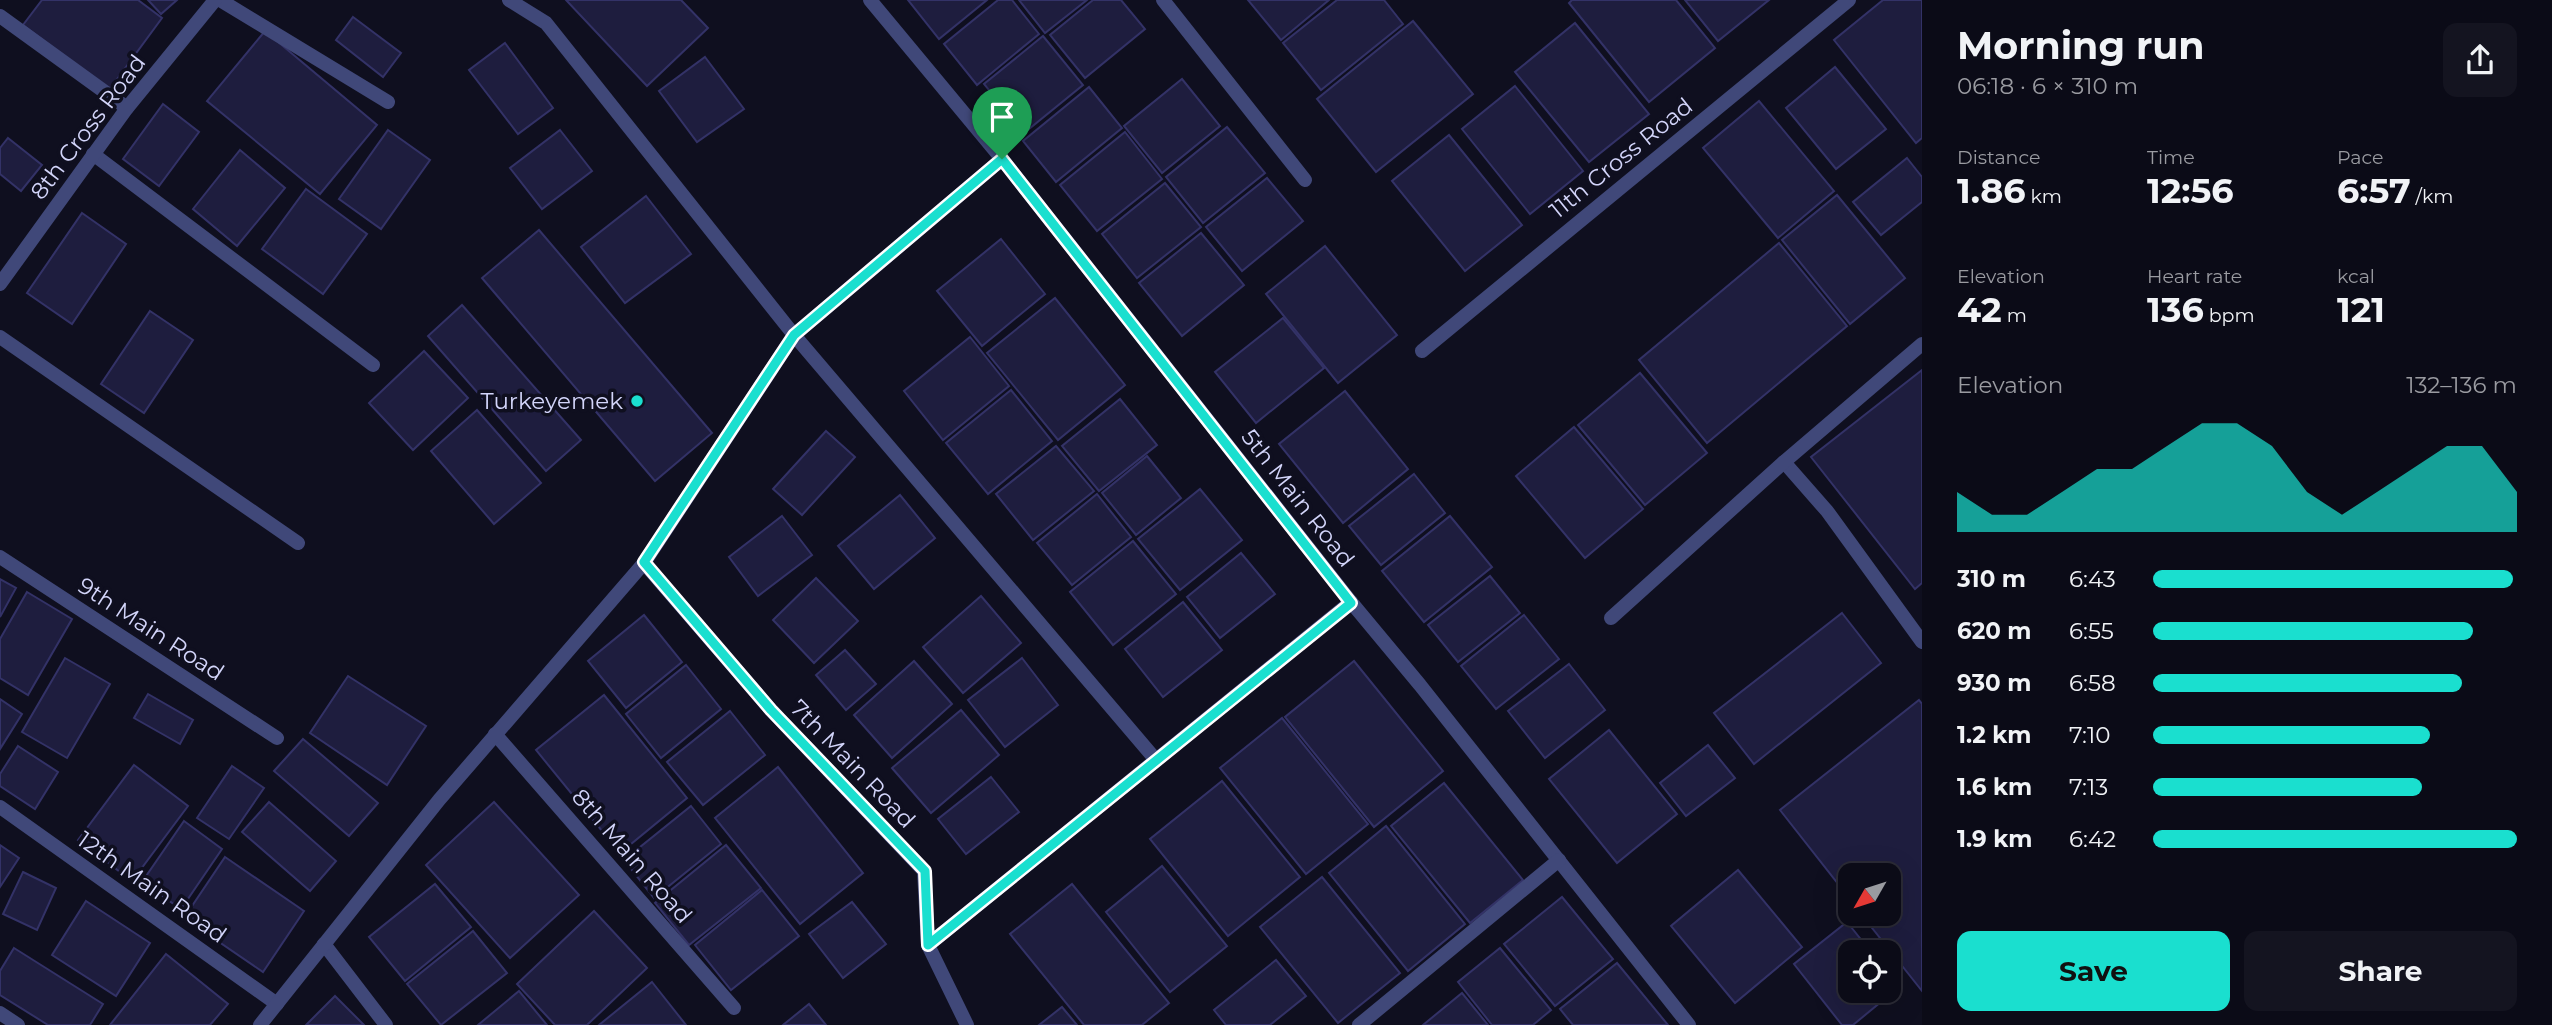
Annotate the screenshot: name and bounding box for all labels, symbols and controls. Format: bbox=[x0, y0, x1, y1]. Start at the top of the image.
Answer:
text: Morning run bbox=[1957, 22, 2205, 69]
button: share bbox=[2443, 23, 2517, 97]
street label: 8th Cross Road bbox=[25, 49, 151, 205]
text: 06:18 · 6 × 310 m bbox=[1957, 72, 2138, 100]
pin bbox=[972, 87, 1032, 159]
street label: 11th Cross Road bbox=[1544, 92, 1698, 224]
icon: arrive bbox=[983, 98, 1021, 136]
text: Distance bbox=[1957, 146, 2040, 169]
text: Time bbox=[2147, 146, 2195, 169]
text: Pace bbox=[2337, 146, 2384, 169]
text: 1.86 bbox=[1957, 169, 2026, 212]
text: 12:56 bbox=[2147, 169, 2234, 212]
text: 6:57 bbox=[2337, 169, 2411, 212]
text: km bbox=[2026, 185, 2062, 208]
text: /km bbox=[2411, 185, 2453, 208]
text: Elevation bbox=[1957, 265, 2045, 288]
text: Heart rate bbox=[2147, 265, 2242, 288]
text: kcal bbox=[2337, 265, 2375, 288]
text: 42 bbox=[1957, 288, 2002, 331]
text: 136 bbox=[2147, 288, 2204, 331]
text: 121 bbox=[2337, 288, 2385, 331]
text: m bbox=[2002, 304, 2027, 327]
text: bpm bbox=[2204, 304, 2255, 327]
text: Elevation bbox=[1957, 371, 2063, 399]
text: 132–136 m bbox=[2406, 371, 2517, 399]
place label: Turkeyemek bbox=[481, 387, 623, 415]
marker: Turkeyemek bbox=[629, 393, 645, 409]
street label: 5th Main Road bbox=[1235, 423, 1361, 573]
text: 310 m bbox=[1957, 565, 2026, 593]
text: 6:43 bbox=[2069, 565, 2116, 593]
street label: 9th Main Road bbox=[73, 571, 229, 687]
text: 620 m bbox=[1957, 617, 2031, 645]
text: 6:55 bbox=[2069, 617, 2114, 645]
text: 930 m bbox=[1957, 669, 2031, 697]
text: 6:58 bbox=[2069, 669, 2116, 697]
street label: 7th Main Road bbox=[785, 694, 921, 834]
text: 1.2 km bbox=[1957, 721, 2031, 749]
text: 7:10 bbox=[2069, 721, 2111, 749]
text: 1.6 km bbox=[1957, 773, 2032, 801]
text: 7:13 bbox=[2069, 773, 2108, 801]
street label: 8th Main Road bbox=[566, 783, 698, 929]
street label: 12th Main Road bbox=[72, 825, 232, 949]
text: 1.9 km bbox=[1957, 825, 2032, 853]
text: 6:42 bbox=[2069, 825, 2116, 853]
north arrow bbox=[1838, 863, 1900, 926]
map controls bbox=[1838, 863, 1901, 1003]
button: Save bbox=[1957, 931, 2230, 1011]
button: Share bbox=[2244, 931, 2517, 1011]
button: locate bbox=[1838, 940, 1901, 1003]

